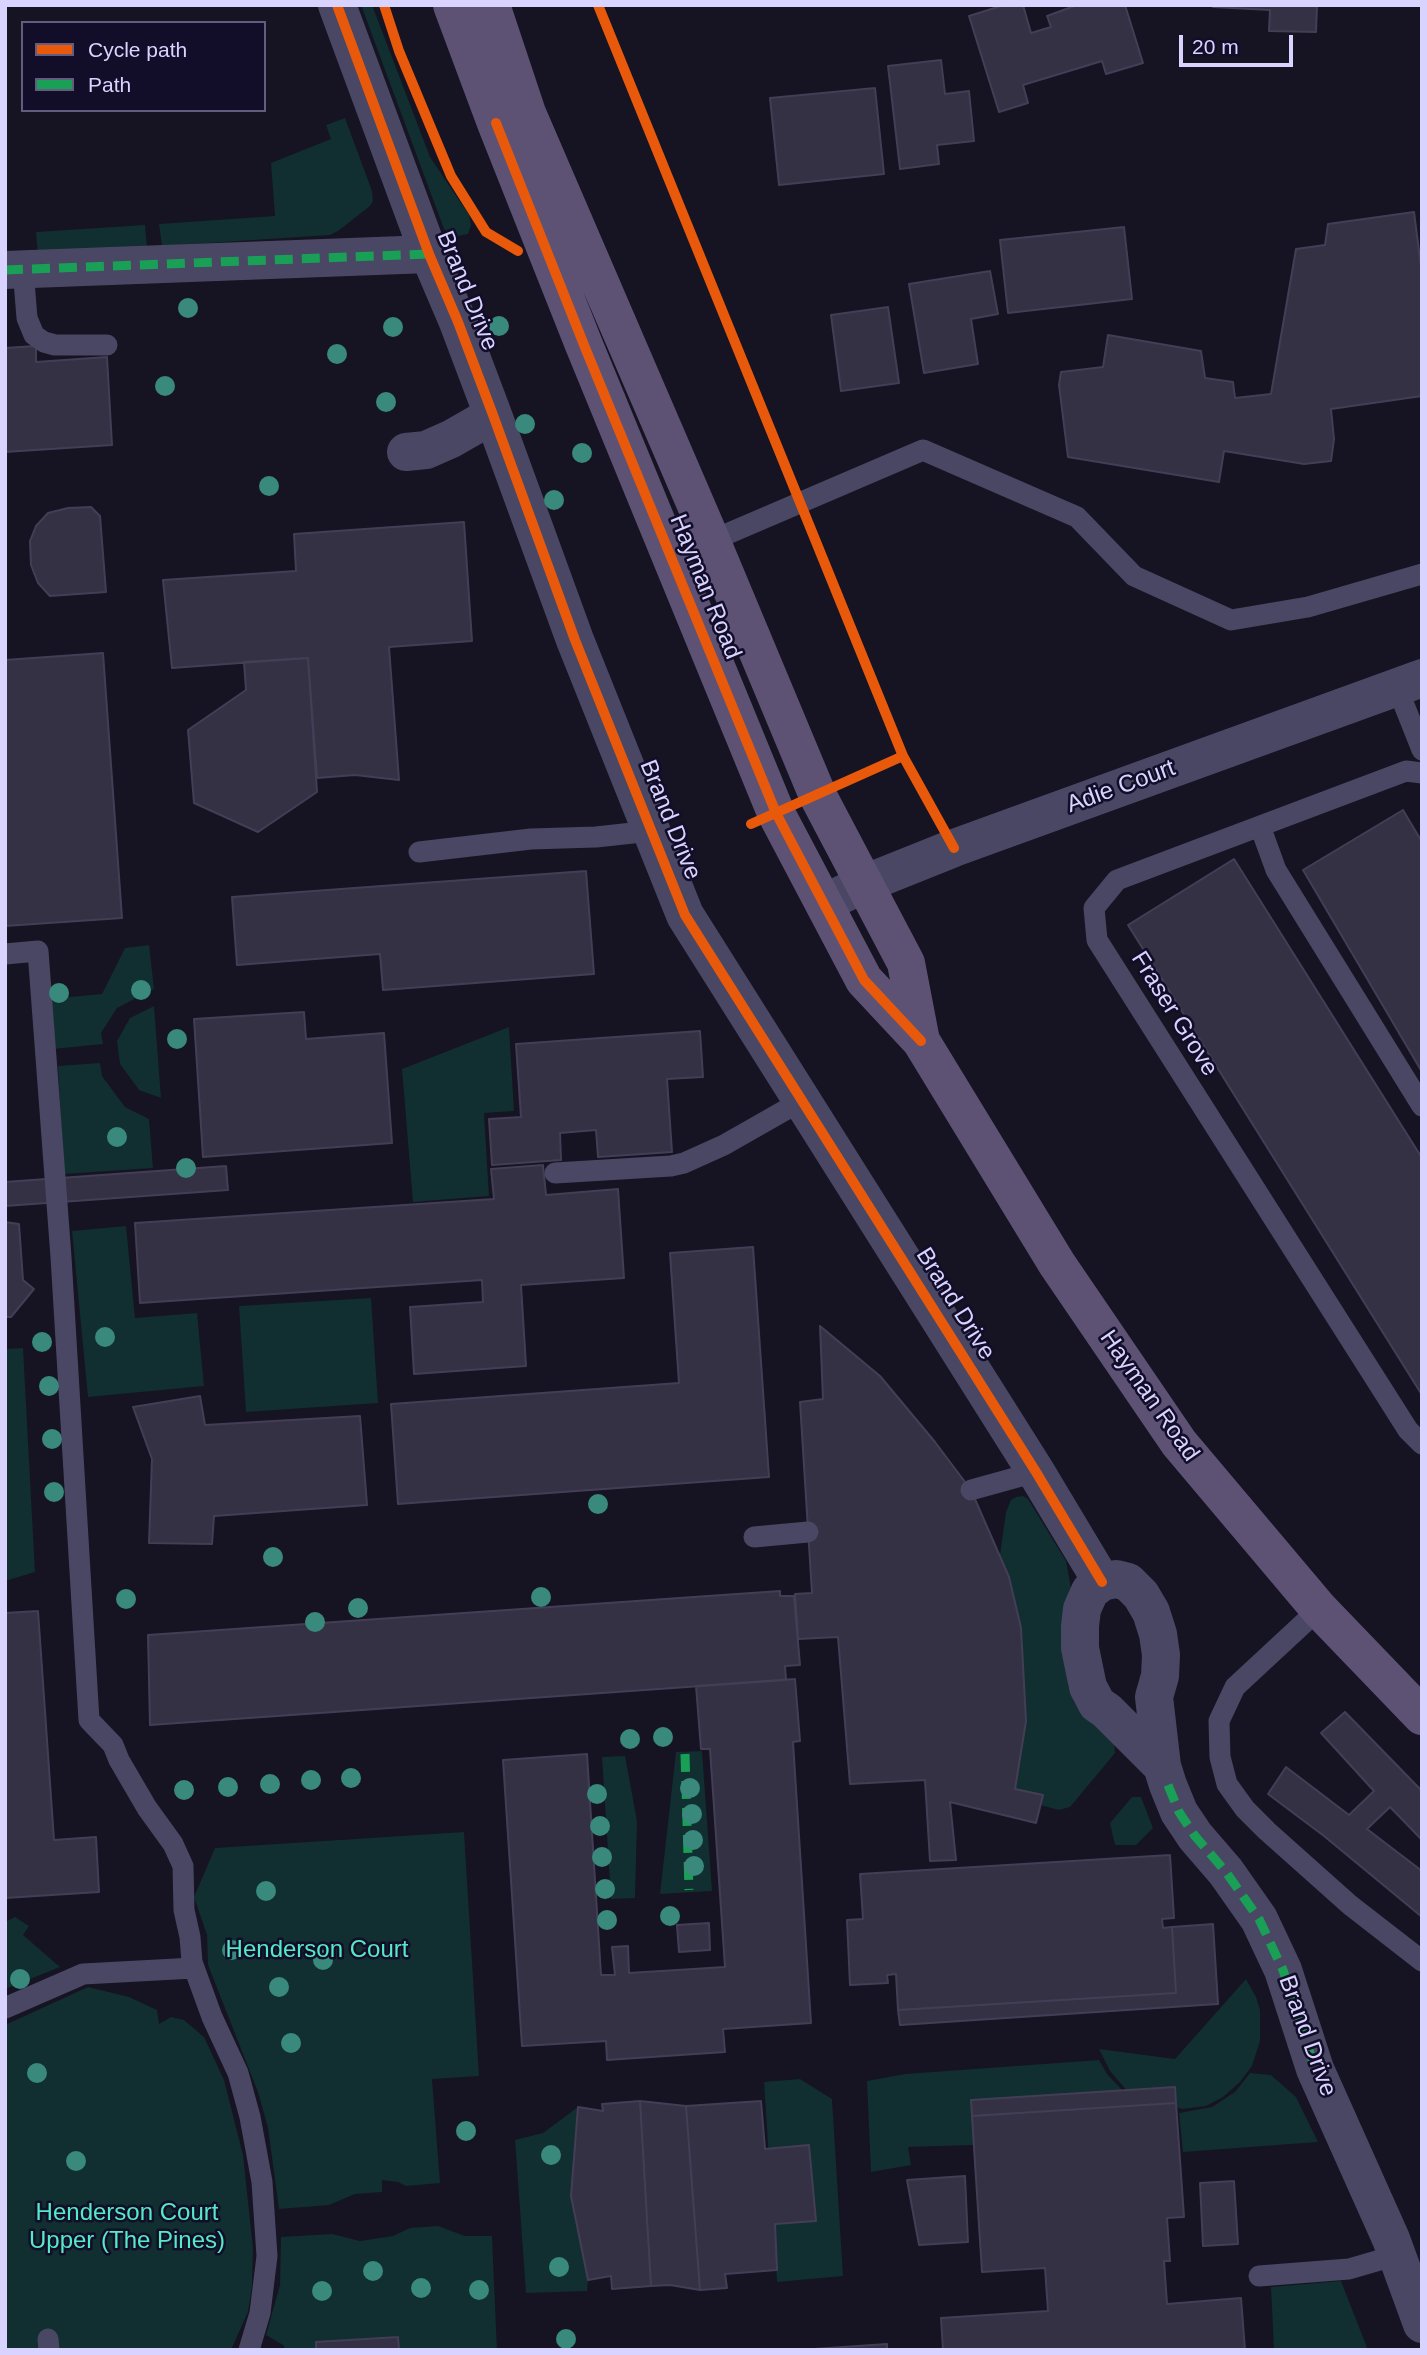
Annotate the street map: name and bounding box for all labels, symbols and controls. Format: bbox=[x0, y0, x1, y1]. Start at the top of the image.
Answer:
legend bbox=[21, 21, 266, 112]
scale bar bbox=[1182, 21, 1296, 65]
text: 20 m bbox=[1192, 35, 1239, 58]
text: Cycle path bbox=[88, 38, 187, 61]
text: Path bbox=[88, 73, 131, 96]
street label: Brand Drive bbox=[430, 227, 504, 355]
street label: Hayman Road bbox=[663, 510, 747, 664]
street label: Adie Court bbox=[1063, 754, 1179, 820]
street label: Brand Drive bbox=[633, 756, 707, 884]
street label: Fraser Grove bbox=[1124, 946, 1224, 1082]
street label: Brand Drive bbox=[909, 1243, 1001, 1365]
street label: Hayman Road bbox=[1093, 1325, 1205, 1467]
park label: Henderson Court bbox=[226, 1936, 408, 1964]
street label: Brand Drive bbox=[1272, 1972, 1342, 2100]
park label: Henderson Court Upper (The Pines) bbox=[29, 2199, 225, 2255]

